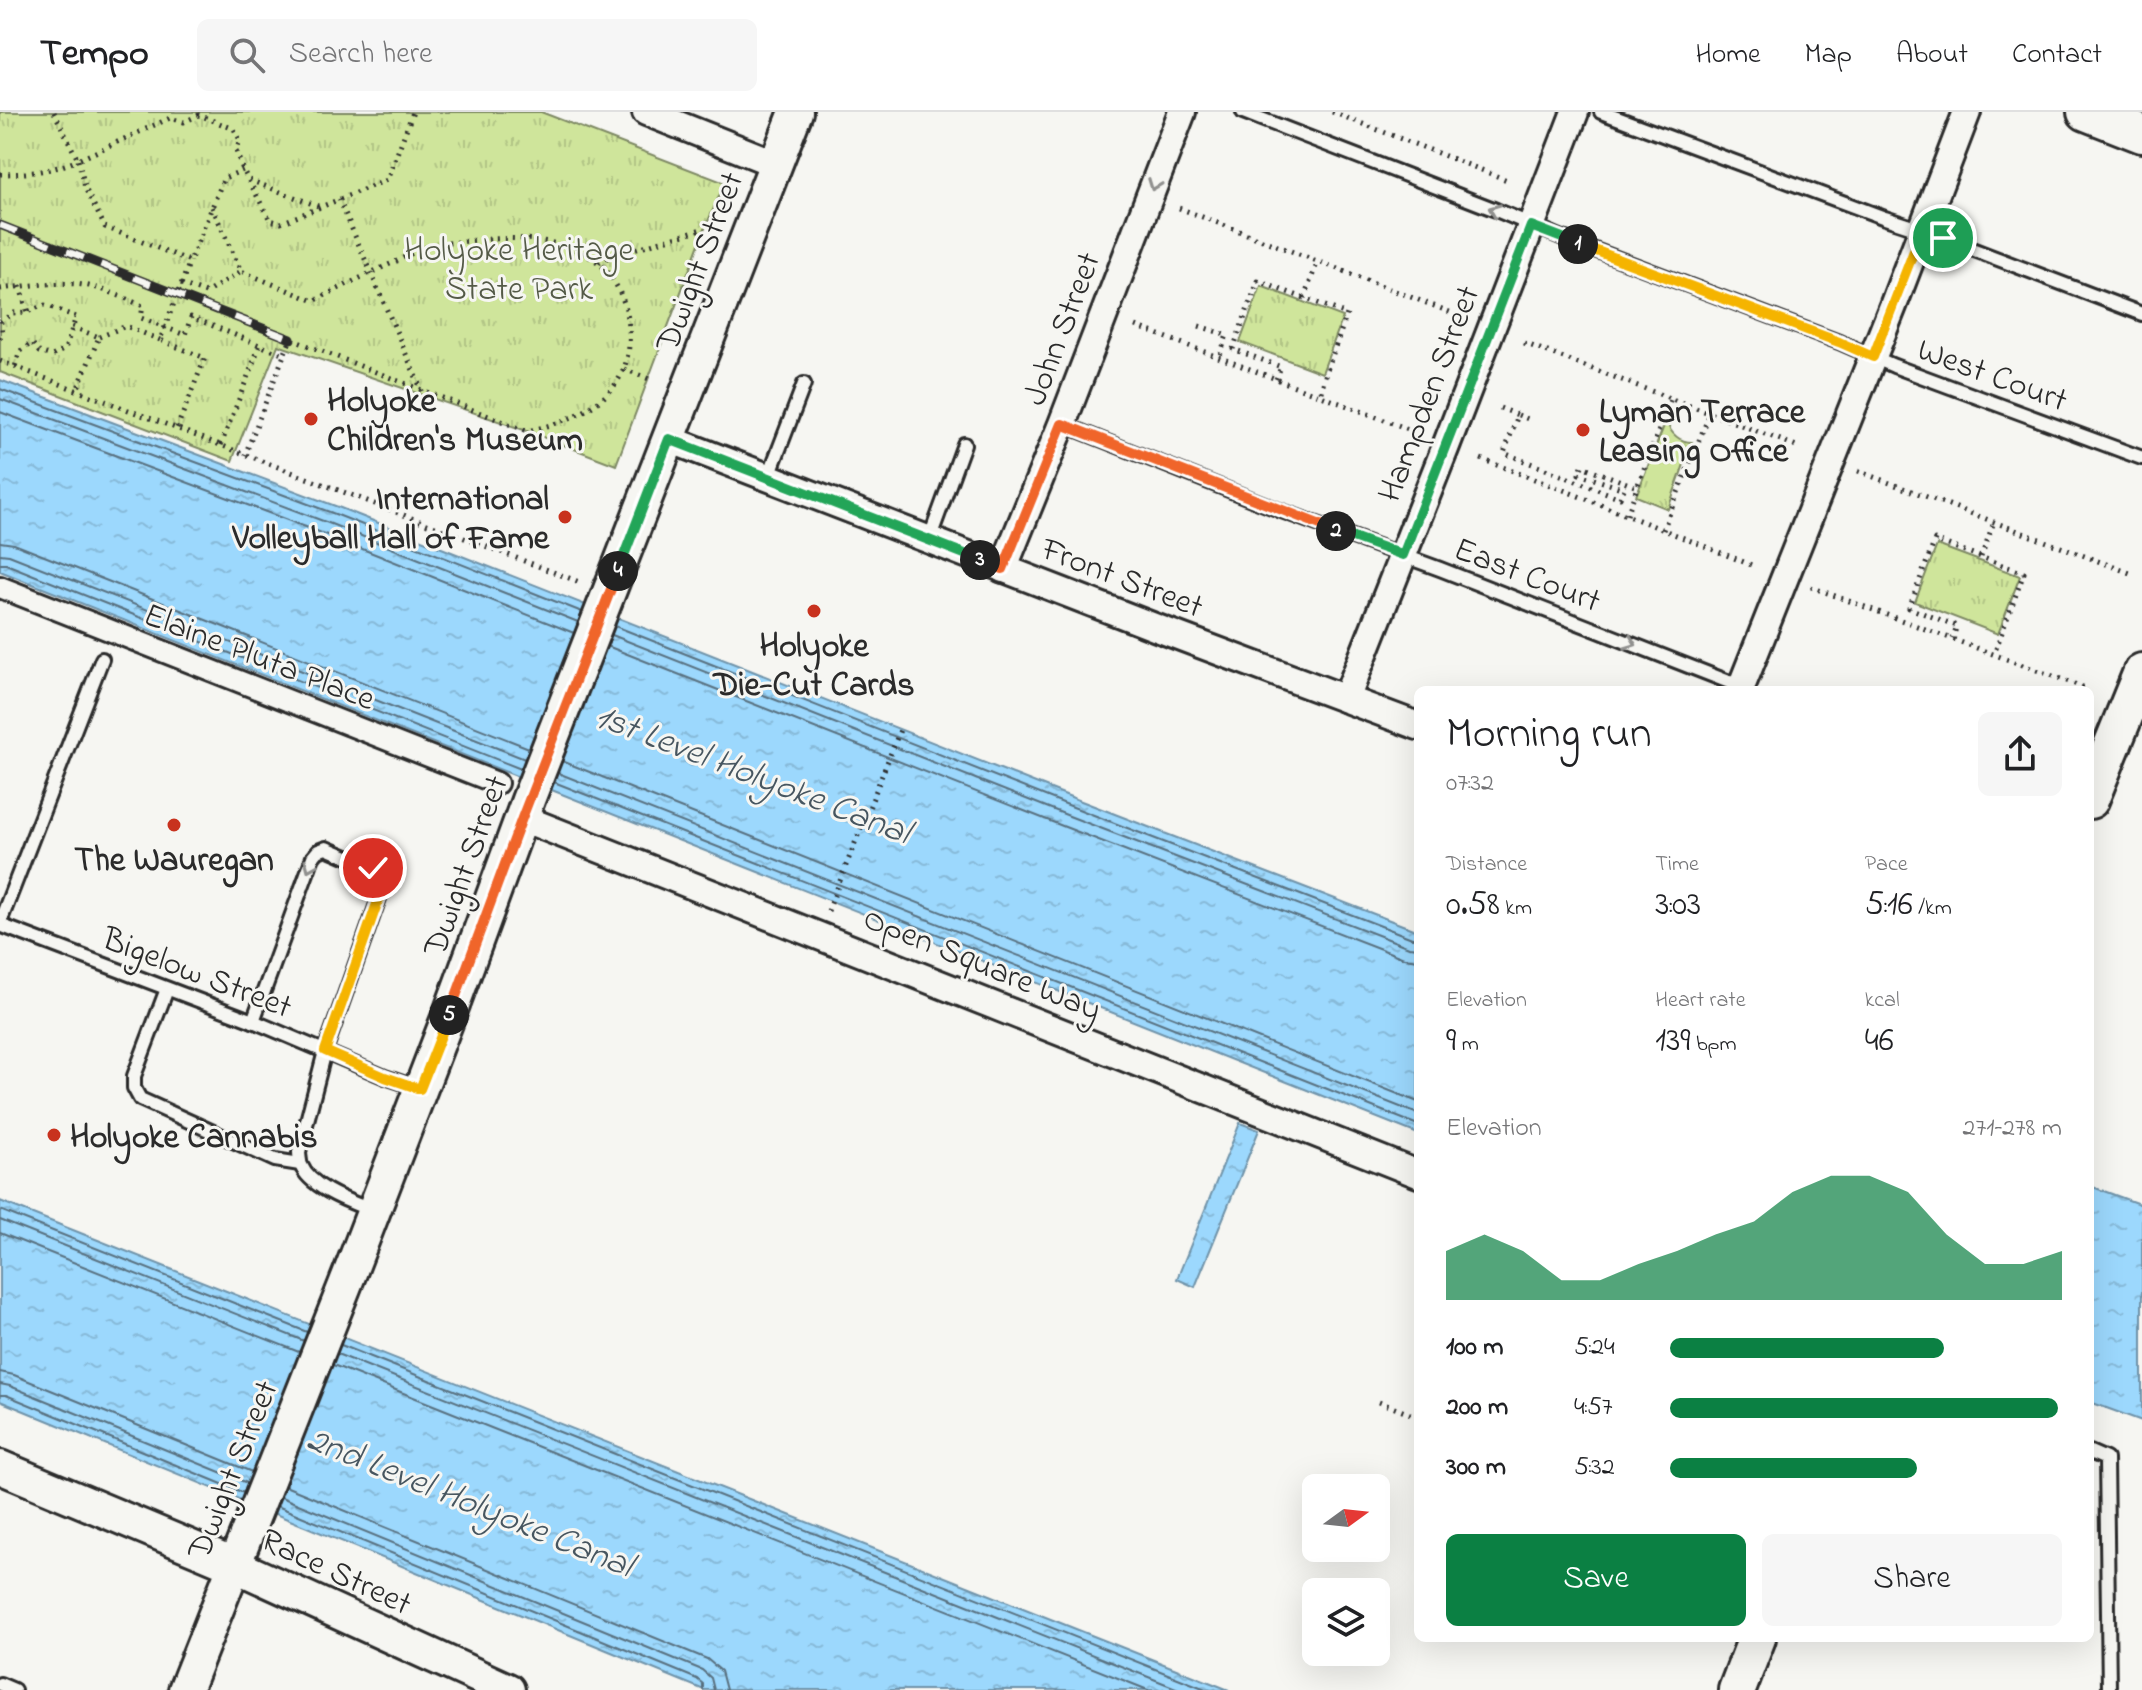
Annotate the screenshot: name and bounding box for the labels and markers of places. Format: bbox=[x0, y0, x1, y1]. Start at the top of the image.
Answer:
pin bbox=[1909, 204, 1977, 272]
pin: 1 bbox=[1558, 224, 1598, 264]
place label: Holyoke Children's Museum bbox=[327, 378, 583, 467]
place label: Lyman Terrace Leasing Office bbox=[1599, 389, 1806, 479]
marker: Holyoke Children's Museum bbox=[302, 410, 320, 428]
marker: Lyman Terrace Leasing Office bbox=[1574, 421, 1592, 439]
place label: International Volleyball Hall of Fame bbox=[232, 476, 550, 566]
marker: International Volleyball Hall of Fame bbox=[556, 508, 574, 526]
pin: 2 bbox=[1316, 511, 1356, 551]
pin: 3 bbox=[960, 540, 1000, 580]
pin: 4 bbox=[598, 551, 638, 591]
marker: Holyoke Die-Cut Cards bbox=[805, 602, 823, 620]
place label: Holyoke Die-Cut Cards bbox=[712, 623, 914, 712]
marker: The Wauregan bbox=[165, 816, 183, 834]
pin bbox=[339, 834, 407, 902]
place label: The Wauregan bbox=[74, 837, 274, 888]
pin: 5 bbox=[429, 995, 469, 1035]
place label: Holyoke Cannabis bbox=[70, 1114, 318, 1165]
marker: Holyoke Cannabis bbox=[45, 1126, 63, 1144]

